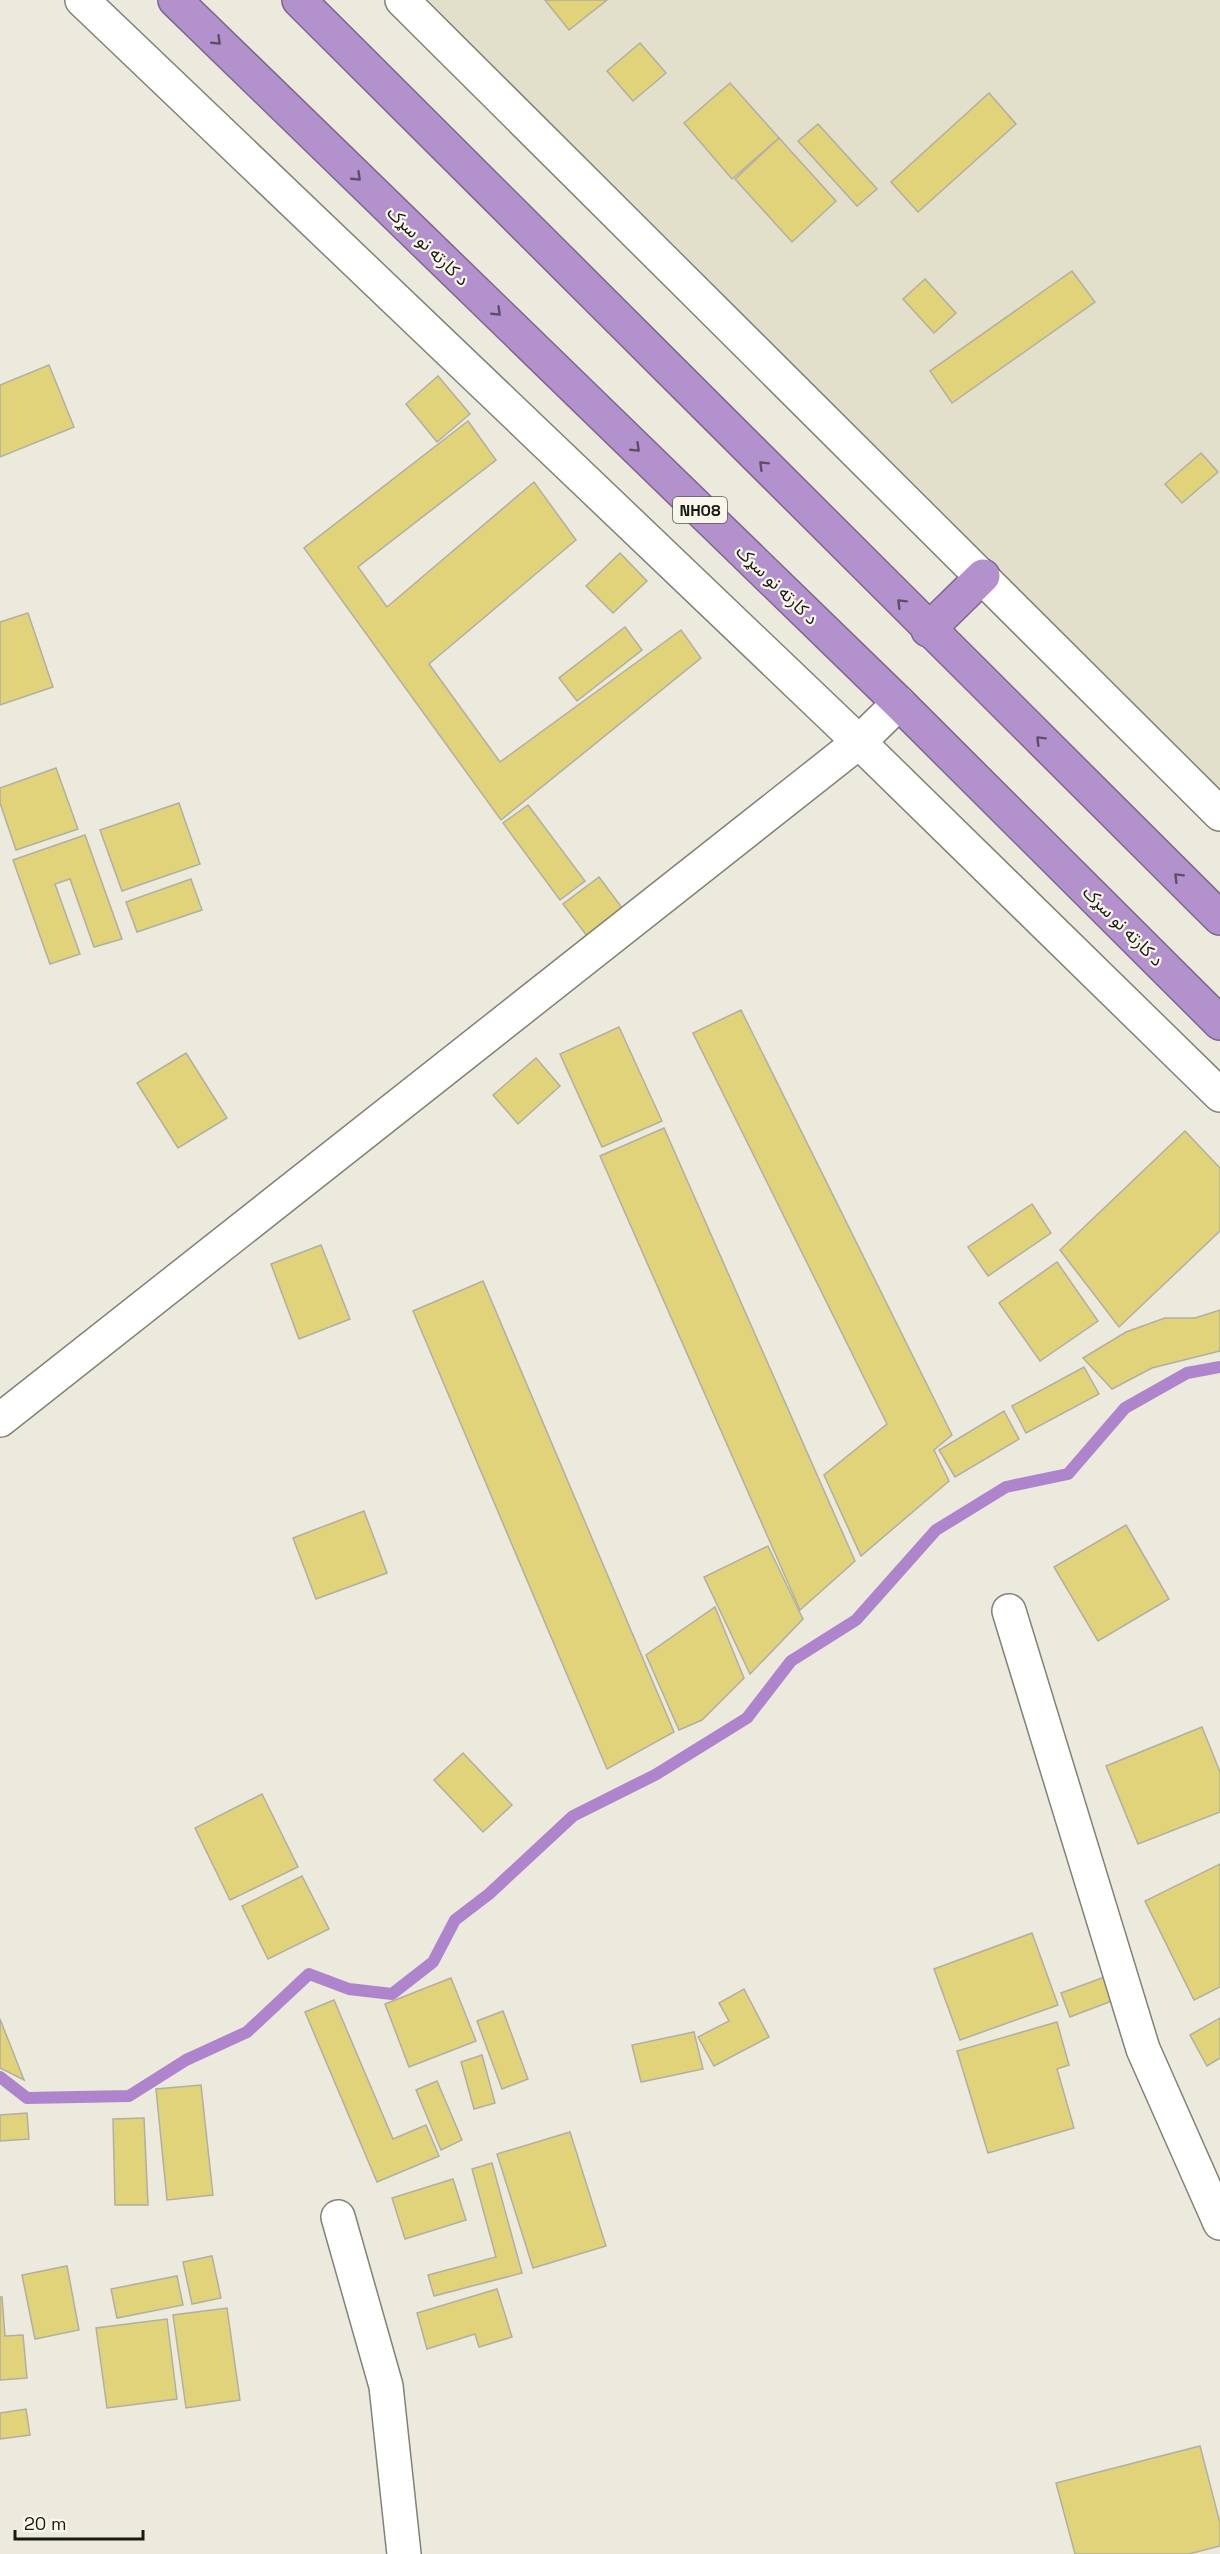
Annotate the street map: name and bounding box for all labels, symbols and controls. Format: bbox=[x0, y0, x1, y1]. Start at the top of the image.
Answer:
one-way arrow bbox=[209, 33, 220, 44]
one-way arrow bbox=[349, 169, 360, 180]
street label: د کارته نو سړک bbox=[383, 201, 474, 290]
one-way arrow bbox=[489, 305, 500, 316]
one-way arrow bbox=[629, 441, 640, 452]
one-way arrow bbox=[760, 461, 770, 472]
road number: NH08 bbox=[673, 497, 727, 523]
street label: د کارته نو سړک bbox=[732, 540, 823, 629]
one-way arrow bbox=[897, 599, 908, 610]
one-way arrow bbox=[1036, 737, 1047, 748]
one-way arrow bbox=[1175, 874, 1186, 885]
street label: د کارته نو سړک bbox=[1078, 880, 1169, 971]
scale bar bbox=[15, 2503, 142, 2541]
text: 20 m bbox=[24, 2512, 67, 2535]

